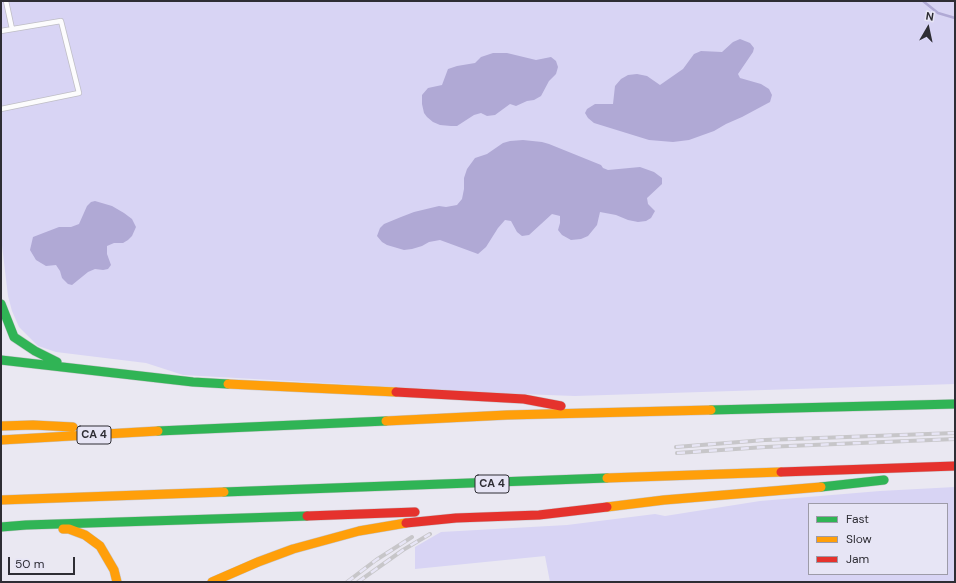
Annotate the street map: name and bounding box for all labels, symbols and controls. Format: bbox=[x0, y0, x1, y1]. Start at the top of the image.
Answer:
north arrow bbox=[908, 8, 948, 48]
text: N bbox=[925, 9, 935, 24]
road number: CA 4 bbox=[77, 426, 111, 444]
road number: CA 4 bbox=[475, 475, 509, 493]
legend bbox=[808, 503, 948, 575]
text: Fast bbox=[846, 511, 869, 527]
text: Slow bbox=[846, 531, 872, 547]
scale bar bbox=[10, 549, 77, 575]
text: Jam bbox=[846, 551, 869, 567]
text: 50 m bbox=[15, 556, 44, 572]

